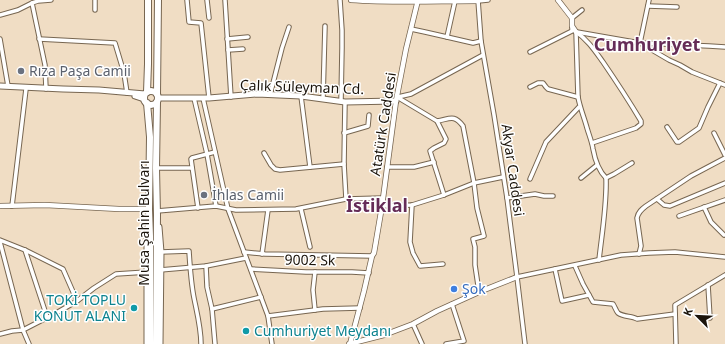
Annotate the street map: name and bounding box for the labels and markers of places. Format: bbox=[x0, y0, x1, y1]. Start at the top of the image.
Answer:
place label: Rıza Paşa Camii bbox=[29, 61, 131, 80]
marker: Rıza Paşa Camii bbox=[16, 66, 26, 76]
place label: İhlas Camii bbox=[212, 185, 284, 204]
marker: İhlas Camii bbox=[199, 190, 209, 200]
place label: Şok bbox=[462, 279, 486, 298]
marker: Şok bbox=[449, 284, 459, 294]
place label: TOKİ TOPLU KONUT ALANI bbox=[34, 290, 126, 325]
marker: TOKİ TOPLU KONUT ALANI bbox=[129, 303, 139, 313]
place label: Cumhuriyet Meydanı bbox=[254, 321, 391, 340]
marker: Cumhuriyet Meydanı bbox=[241, 326, 251, 336]

